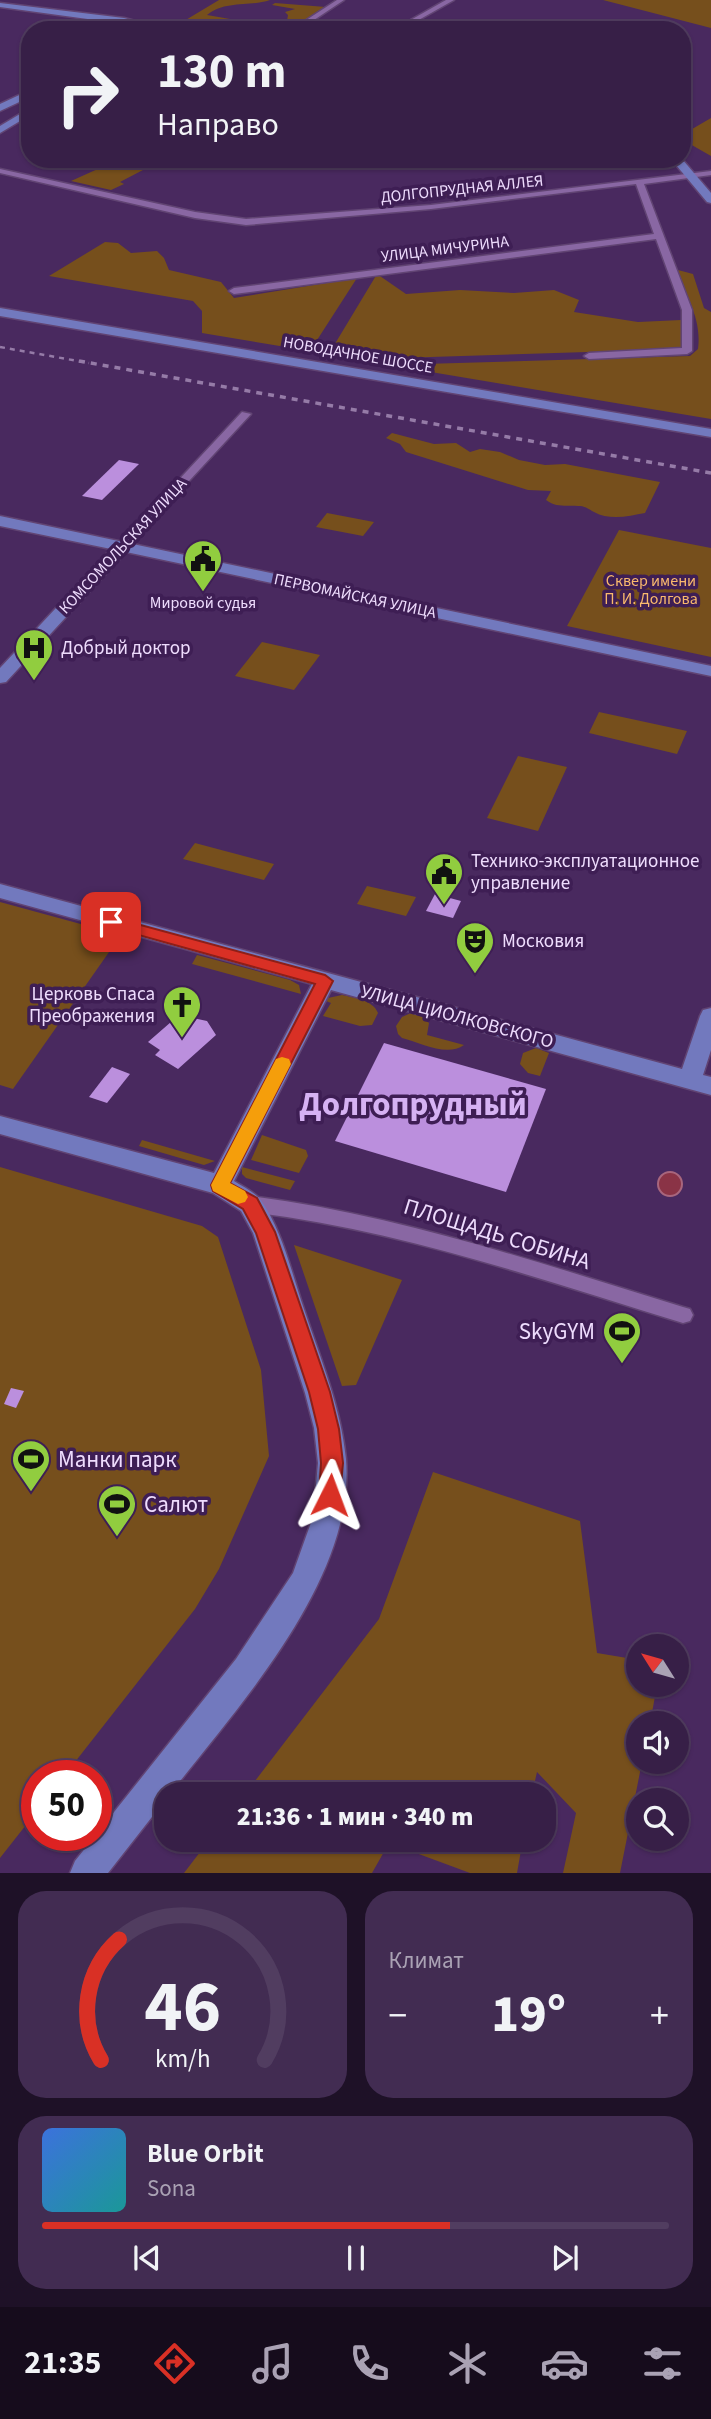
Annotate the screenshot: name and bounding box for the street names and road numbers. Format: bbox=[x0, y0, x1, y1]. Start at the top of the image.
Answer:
street label: ДОЛГОПРУДНАЯ АЛЛЕЯ bbox=[380, 170, 544, 208]
street label: УЛИЦА МИЧУРИНА bbox=[380, 230, 510, 268]
street label: НОВОДАЧНОЕ ШОССЕ bbox=[281, 331, 435, 379]
street label: КОМСОМОЛЬСКАЯ УЛИЦА bbox=[54, 473, 192, 619]
street label: ПЕРВОМАЙСКАЯ УЛИЦА bbox=[272, 568, 438, 624]
street label: УЛИЦА ЦИОЛКОВСКОГО bbox=[358, 978, 556, 1056]
street label: ПЛОЩАДЬ СОБИНА bbox=[400, 1190, 595, 1278]

